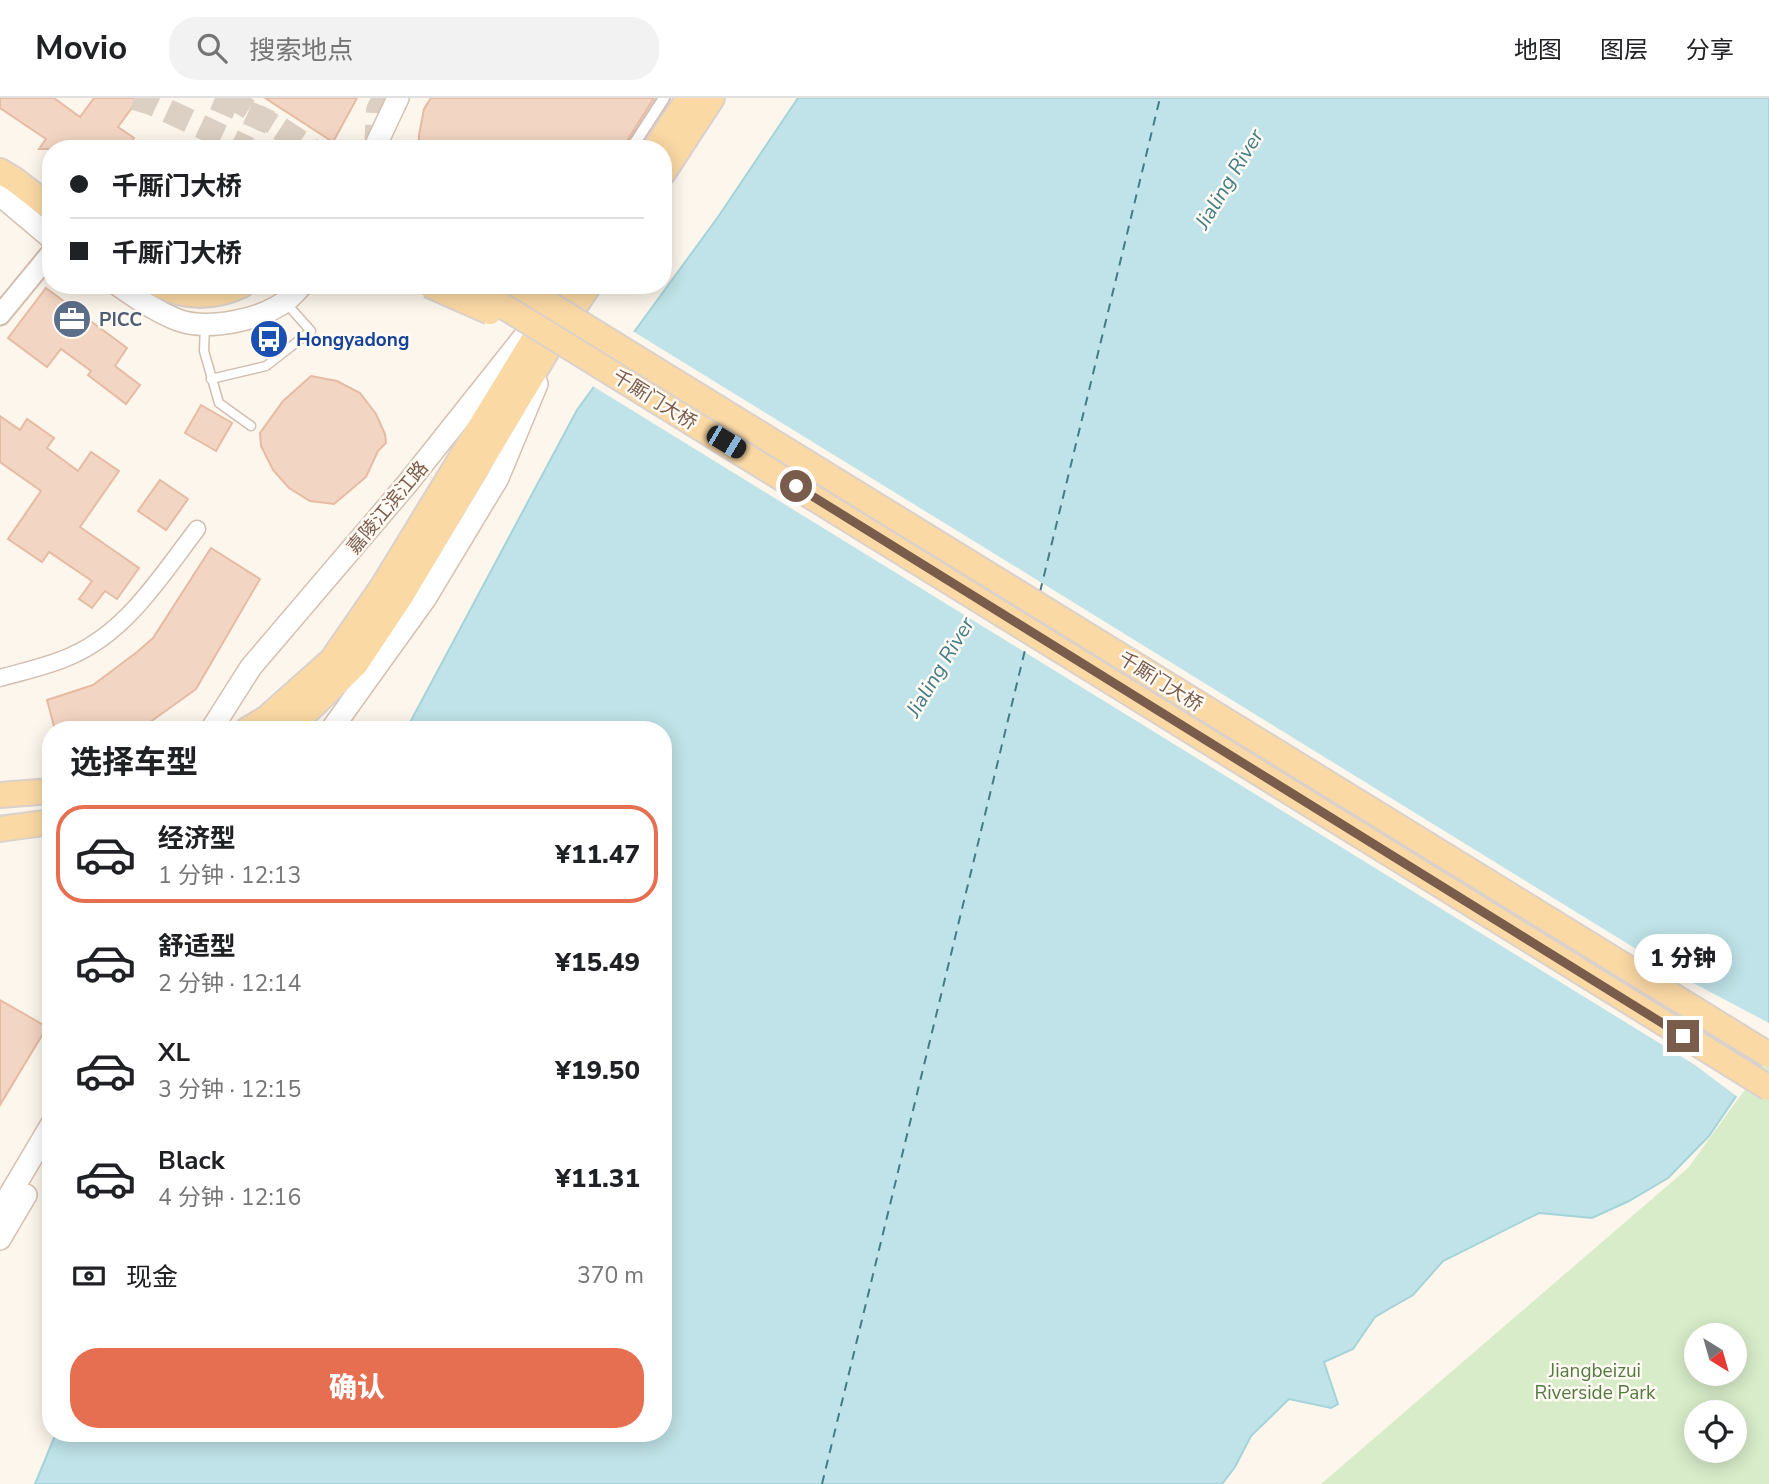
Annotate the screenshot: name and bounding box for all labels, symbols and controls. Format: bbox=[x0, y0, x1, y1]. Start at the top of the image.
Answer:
search box bbox=[169, 17, 659, 80]
text: Movio bbox=[35, 26, 127, 71]
icon: search bbox=[193, 29, 231, 67]
text: 搜索地点 bbox=[249, 33, 353, 68]
text: 地图 bbox=[1514, 34, 1562, 66]
text: 图层 bbox=[1600, 34, 1648, 66]
text: 分享 bbox=[1686, 34, 1734, 66]
water label: Jialing River bbox=[1188, 123, 1270, 235]
text: 千厮门大桥 bbox=[112, 169, 242, 204]
text: 千厮门大桥 bbox=[112, 236, 242, 271]
office icon: PICC bbox=[51, 298, 93, 340]
place label: PICC bbox=[99, 307, 142, 333]
bus stop icon: Hongyadong bbox=[248, 318, 290, 360]
place label: Hongyadong bbox=[296, 327, 409, 353]
street label: 千厮门大桥 bbox=[607, 364, 702, 436]
car bbox=[703, 422, 750, 462]
street label: 嘉陵江滨江路 bbox=[341, 456, 434, 560]
route start bbox=[780, 470, 812, 502]
water label: Jialing River bbox=[899, 611, 981, 723]
street label: 千厮门大桥 bbox=[1113, 646, 1208, 718]
text: 选择车型 bbox=[70, 741, 198, 784]
text: 经济型 bbox=[158, 821, 236, 856]
icon: car bbox=[74, 823, 137, 886]
text: ¥11.47 bbox=[555, 837, 640, 872]
text: 1 分钟 · 12:13 bbox=[158, 860, 301, 891]
text: 舒适型 bbox=[158, 929, 236, 964]
icon: car bbox=[74, 931, 137, 994]
callout: 1 分钟 bbox=[1634, 934, 1732, 984]
text: 1 分钟 bbox=[1650, 943, 1716, 974]
text: ¥15.49 bbox=[555, 945, 640, 980]
text: 2 分钟 · 12:14 bbox=[158, 968, 301, 999]
route end bbox=[1667, 1020, 1699, 1052]
text: XL bbox=[158, 1035, 190, 1070]
icon: car bbox=[74, 1039, 137, 1102]
text: ¥19.50 bbox=[555, 1053, 640, 1088]
text: 3 分钟 · 12:15 bbox=[158, 1074, 301, 1105]
text: Black bbox=[158, 1143, 225, 1178]
icon: car bbox=[74, 1147, 137, 1210]
text: ¥11.31 bbox=[555, 1161, 640, 1196]
text: 4 分钟 · 12:16 bbox=[158, 1182, 301, 1213]
icon: cash bbox=[70, 1257, 108, 1295]
text: 现金 bbox=[126, 1260, 178, 1295]
text: 370 m bbox=[577, 1260, 644, 1291]
north arrow bbox=[1684, 1323, 1746, 1386]
map controls bbox=[1684, 1323, 1747, 1463]
button: 确认 bbox=[70, 1348, 644, 1428]
park label: Jiangbeizui Riverside Park bbox=[1534, 1358, 1656, 1406]
button: locate bbox=[1684, 1400, 1747, 1463]

